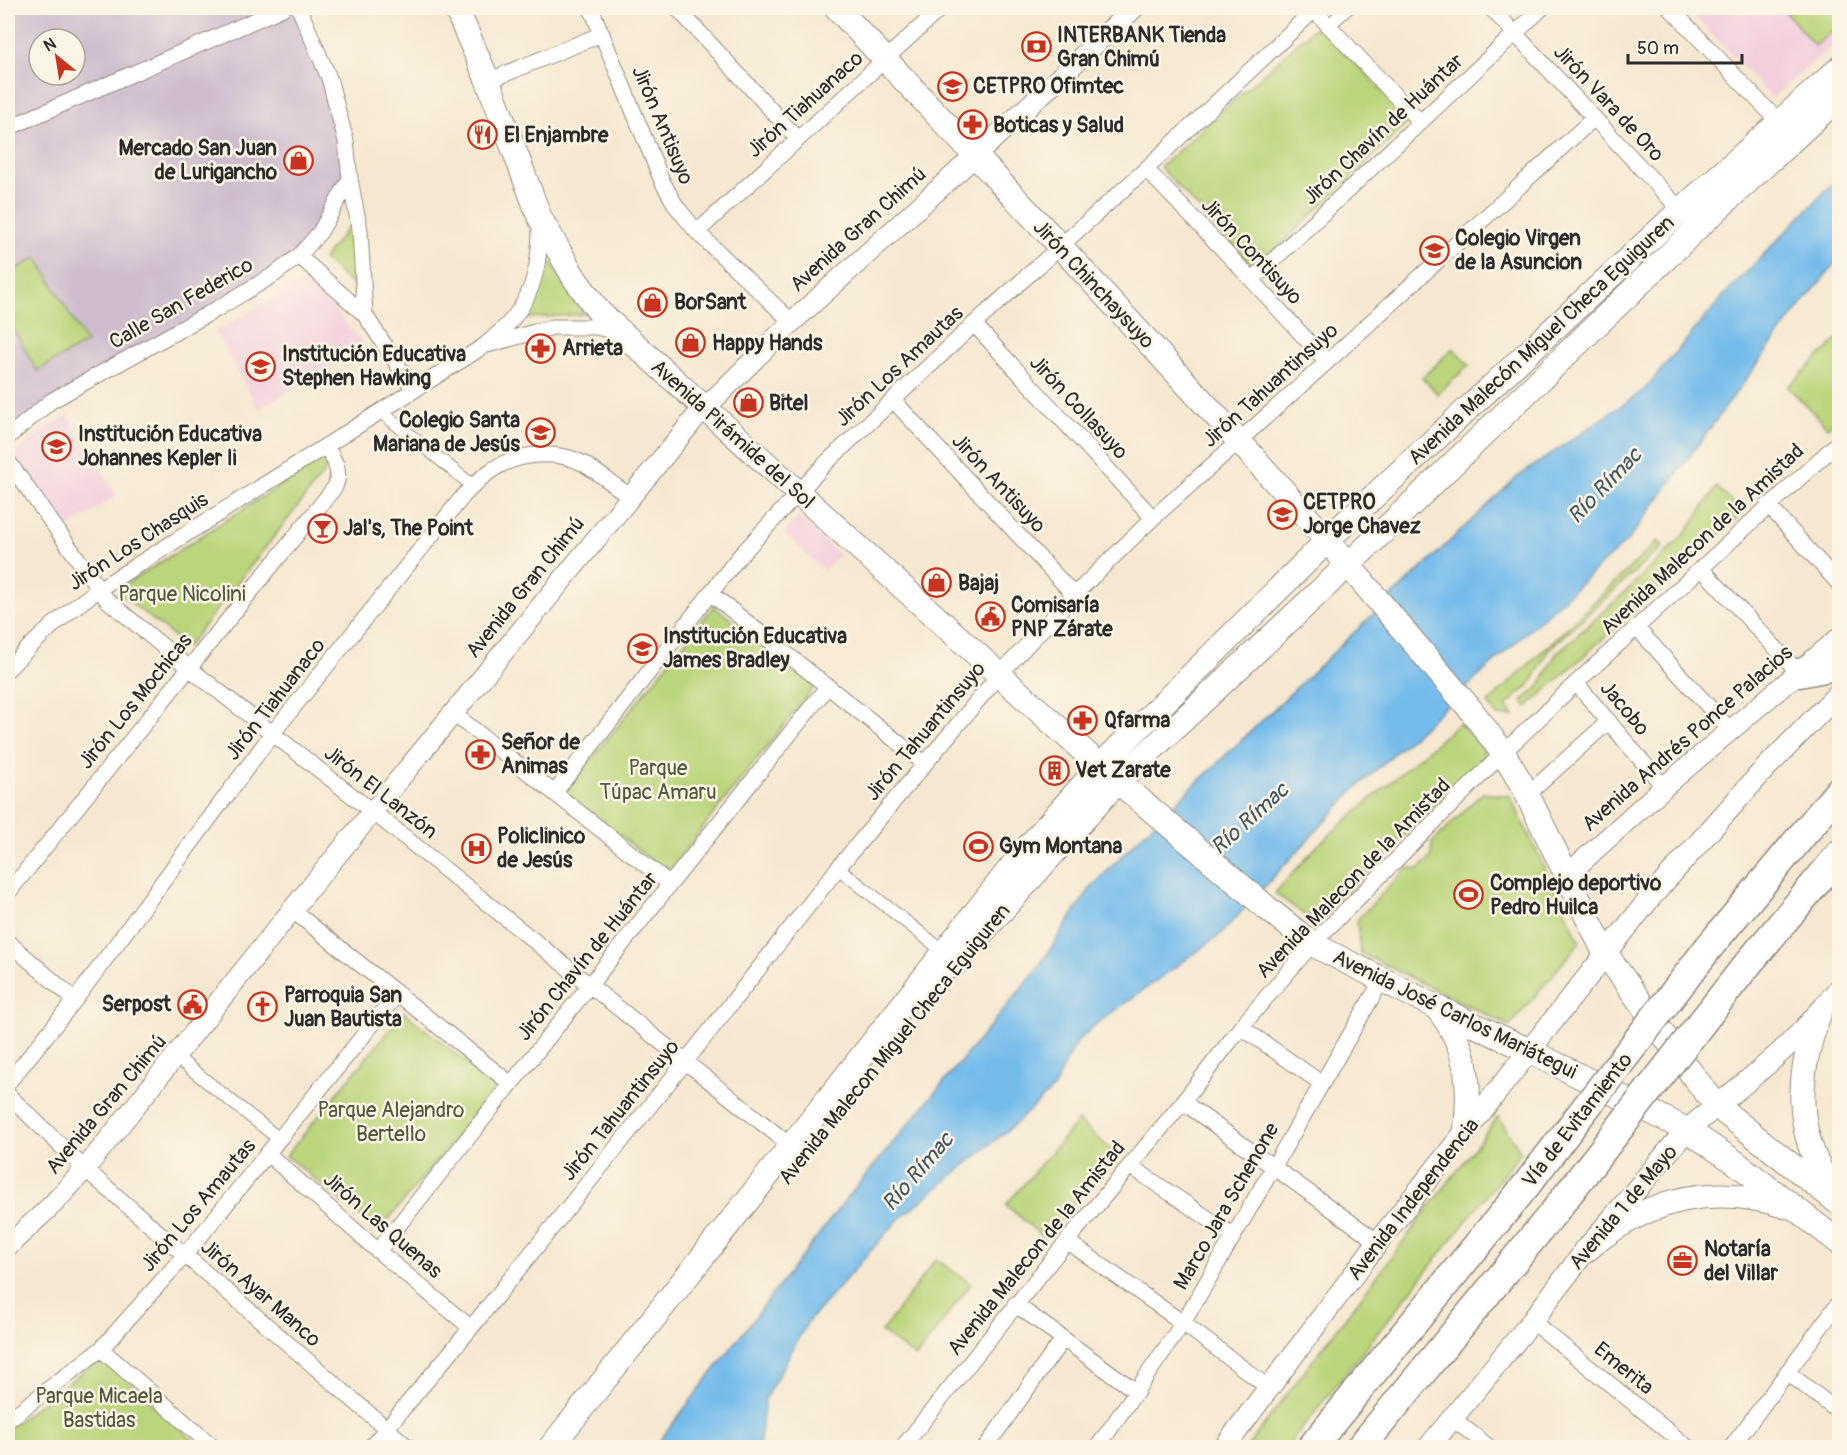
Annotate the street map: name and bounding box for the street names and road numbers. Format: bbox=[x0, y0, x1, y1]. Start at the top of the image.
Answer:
street label: Jirón Vara de Oro bbox=[1547, 39, 1670, 168]
street label: Jirón Tiahuanaco bbox=[741, 45, 869, 164]
street label: Jirón Chavín de Huántar bbox=[1297, 48, 1470, 211]
street label: Jirón Antisuyo bbox=[625, 62, 700, 189]
street label: Avenida Gran Chimú bbox=[784, 161, 932, 298]
street label: Jirón Contisuyo bbox=[1195, 192, 1308, 311]
street label: Avenida Malecón Miguel Checa Eguiguren bbox=[1402, 210, 1680, 471]
street label: Jirón Chinchaysuyo bbox=[1027, 214, 1160, 355]
street label: Calle San Federico bbox=[104, 251, 258, 356]
street label: Jirón Los Amautas bbox=[830, 300, 970, 433]
street label: Jirón Tahuantinsuyo bbox=[1197, 317, 1344, 454]
street label: Jirón Collasuyo bbox=[1023, 349, 1134, 465]
street label: Avenida Pirámide del Sol bbox=[645, 354, 820, 515]
street label: Jirón Antisuyo bbox=[946, 428, 1052, 539]
street label: Avenida Malecon de la Amistad bbox=[1595, 438, 1810, 641]
street label: Jirón Los Chasquis bbox=[63, 486, 214, 597]
street label: Avenida Gran Chimú bbox=[460, 511, 591, 664]
street label: Jirón Los Mochicas bbox=[72, 627, 199, 775]
street label: Jirón Tiahuanaco bbox=[219, 633, 331, 766]
street label: Avenida Andrés Ponce Palacios bbox=[1576, 639, 1799, 837]
street label: Jirón Tahuantinsuyo bbox=[859, 656, 992, 807]
street label: Jacobo bbox=[1594, 675, 1655, 741]
street label: Jirón El Lanzón bbox=[318, 740, 443, 845]
street label: Avenida Malecon de la Amistad bbox=[1250, 772, 1456, 984]
street label: Jirón Chavín de Huántar bbox=[511, 866, 664, 1046]
street label: Avenida Malecon Miguel Checa Eguiguren bbox=[772, 898, 1016, 1190]
street label: Avenida José Carlos Mariátegui bbox=[1328, 943, 1582, 1086]
street label: Avenida Gran Chimú bbox=[40, 1029, 173, 1180]
street label: Jirón Tahuantinsuyo bbox=[555, 1034, 686, 1186]
street label: Vía de Evitamiento bbox=[1516, 1047, 1639, 1193]
street label: Avenida Independencia bbox=[1342, 1113, 1485, 1286]
street label: Marco Jara Schenone bbox=[1168, 1117, 1286, 1295]
street label: Jirón Los Amautas bbox=[135, 1133, 262, 1277]
street label: Avenida Malecon de la Amistad bbox=[941, 1135, 1131, 1361]
street label: Avenida 1 de Mayo bbox=[1563, 1139, 1684, 1275]
street label: Jirón Las Quenas bbox=[318, 1166, 448, 1285]
street label: Jirón Ayar Manco bbox=[195, 1234, 326, 1353]
street label: Emerita bbox=[1588, 1336, 1659, 1401]

